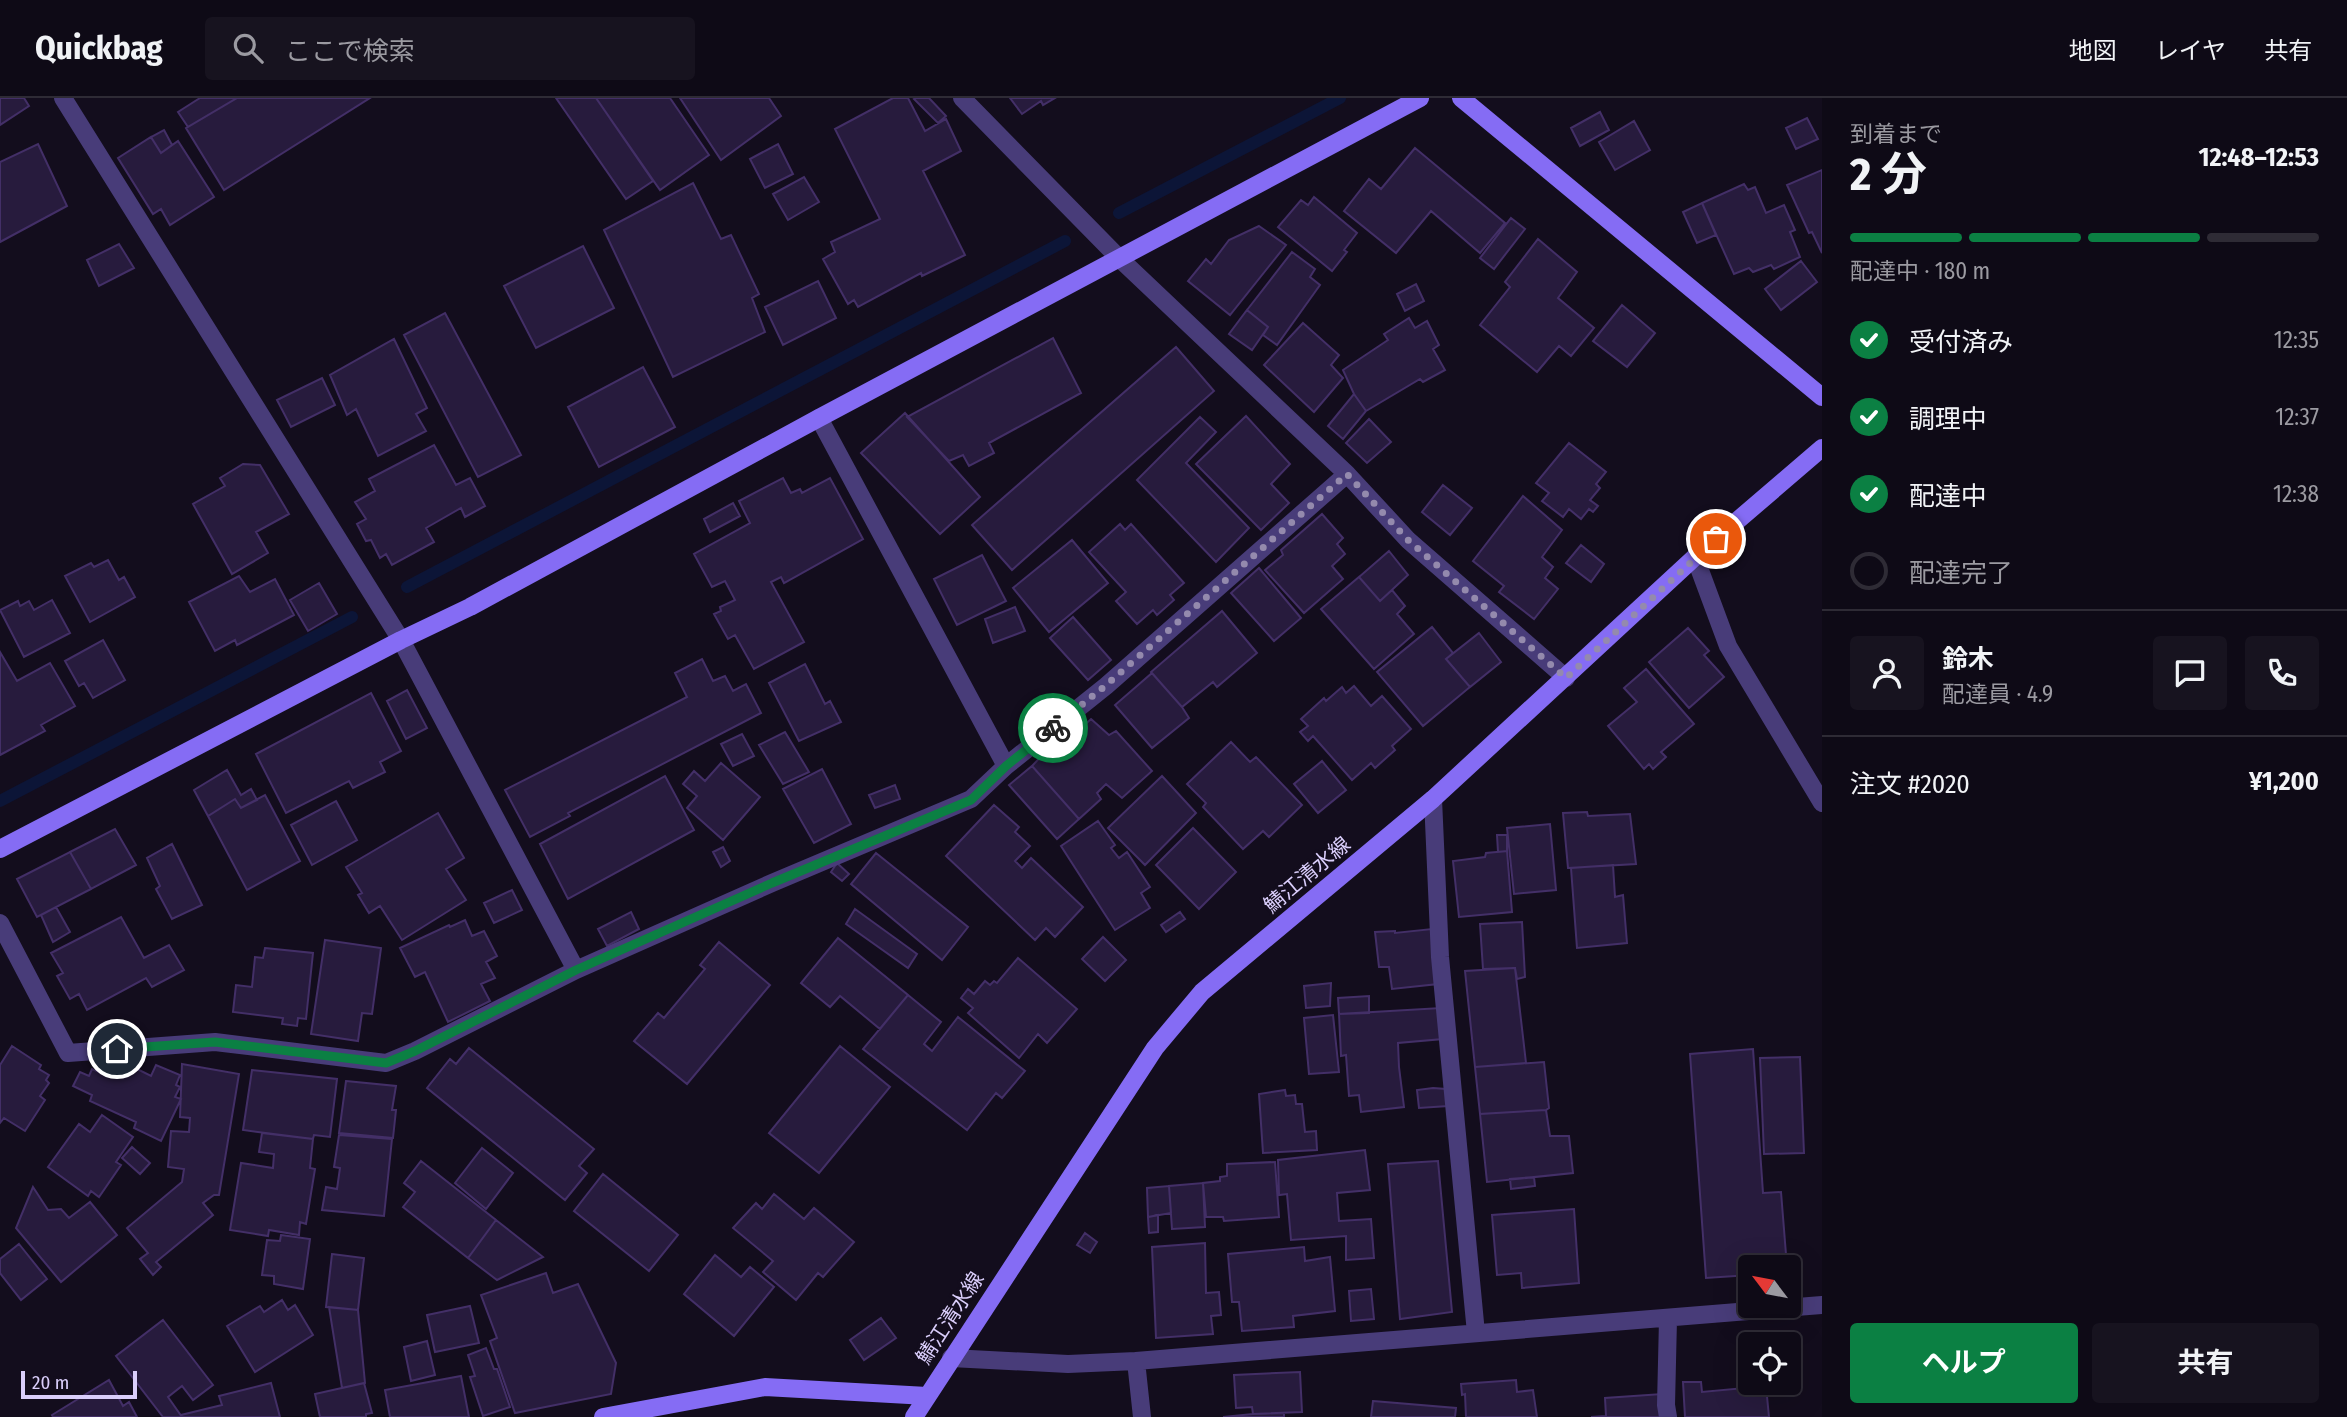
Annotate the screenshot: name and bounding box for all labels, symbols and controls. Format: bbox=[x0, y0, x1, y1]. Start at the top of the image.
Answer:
search box bbox=[205, 17, 695, 80]
text: Quickbag bbox=[35, 28, 163, 68]
icon: search bbox=[229, 29, 267, 67]
text: ここで検索 bbox=[285, 36, 415, 67]
text: 地図 bbox=[2069, 37, 2117, 65]
text: レイヤ bbox=[2155, 37, 2226, 65]
text: 共有 bbox=[2264, 37, 2312, 65]
text: 到着まで bbox=[1850, 120, 1942, 148]
text: 12:48–12:53 bbox=[2198, 142, 2319, 173]
text: 2 分 bbox=[1850, 147, 1927, 202]
text: 配達中 · 180 m bbox=[1850, 257, 1990, 285]
icon: check bbox=[1850, 321, 1888, 359]
text: 12:35 bbox=[2274, 326, 2319, 354]
text: 受付済み bbox=[1909, 327, 2013, 358]
icon: check bbox=[1850, 398, 1888, 436]
text: 12:37 bbox=[2275, 403, 2319, 431]
text: 調理中 bbox=[1909, 404, 1987, 435]
icon: check bbox=[1850, 475, 1888, 513]
text: 12:38 bbox=[2273, 480, 2319, 508]
text: 配達中 bbox=[1909, 481, 1987, 512]
pin bbox=[1686, 509, 1746, 569]
icon: bag bbox=[1697, 520, 1735, 558]
text: 配達完了 bbox=[1909, 558, 2013, 589]
button: person bbox=[1850, 636, 1924, 710]
button: chat bbox=[2153, 636, 2227, 710]
button: phone bbox=[2245, 636, 2319, 710]
text: 鈴木 bbox=[1942, 644, 1994, 675]
text: 配達員 · 4.9 bbox=[1942, 680, 2053, 708]
courier bbox=[1018, 693, 1088, 763]
icon: bike bbox=[1034, 709, 1072, 747]
text: ¥1,200 bbox=[2249, 766, 2319, 797]
text: 注文 #2020 bbox=[1850, 769, 1970, 800]
street label: 鯖江清水線 bbox=[1258, 831, 1356, 919]
pin bbox=[87, 1019, 147, 1079]
icon: home bbox=[98, 1030, 136, 1068]
north arrow bbox=[1738, 1255, 1801, 1318]
map controls bbox=[1738, 1255, 1801, 1395]
street label: 鯖江清水線 bbox=[911, 1267, 989, 1369]
button: ヘルプ bbox=[1850, 1323, 2078, 1403]
button: 共有 bbox=[2092, 1323, 2319, 1403]
button: locate bbox=[1738, 1332, 1801, 1395]
scale bar bbox=[21, 1368, 136, 1400]
text: 20 m bbox=[32, 1371, 69, 1394]

